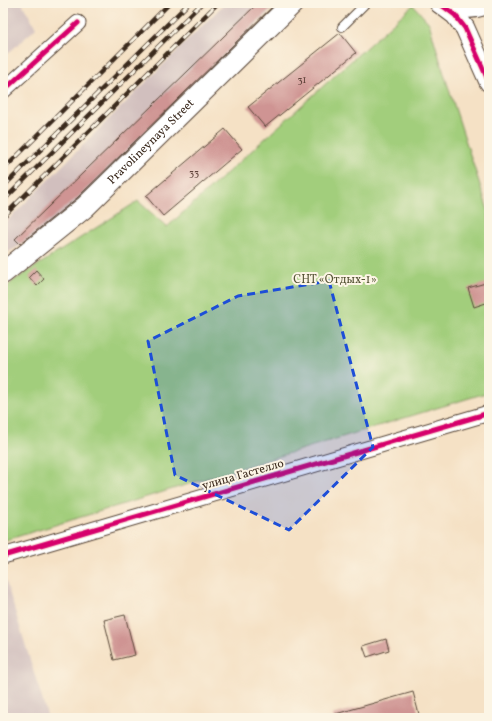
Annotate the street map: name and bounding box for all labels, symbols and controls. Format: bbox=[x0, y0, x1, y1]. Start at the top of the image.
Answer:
house number: 31 bbox=[297, 73, 307, 87]
street label: Pravolineynaya Street bbox=[104, 96, 198, 188]
house number: 33 bbox=[189, 166, 199, 180]
park label: СНТ «Отдых-1» bbox=[293, 272, 377, 288]
street label: улица Гастелло bbox=[200, 456, 286, 494]

